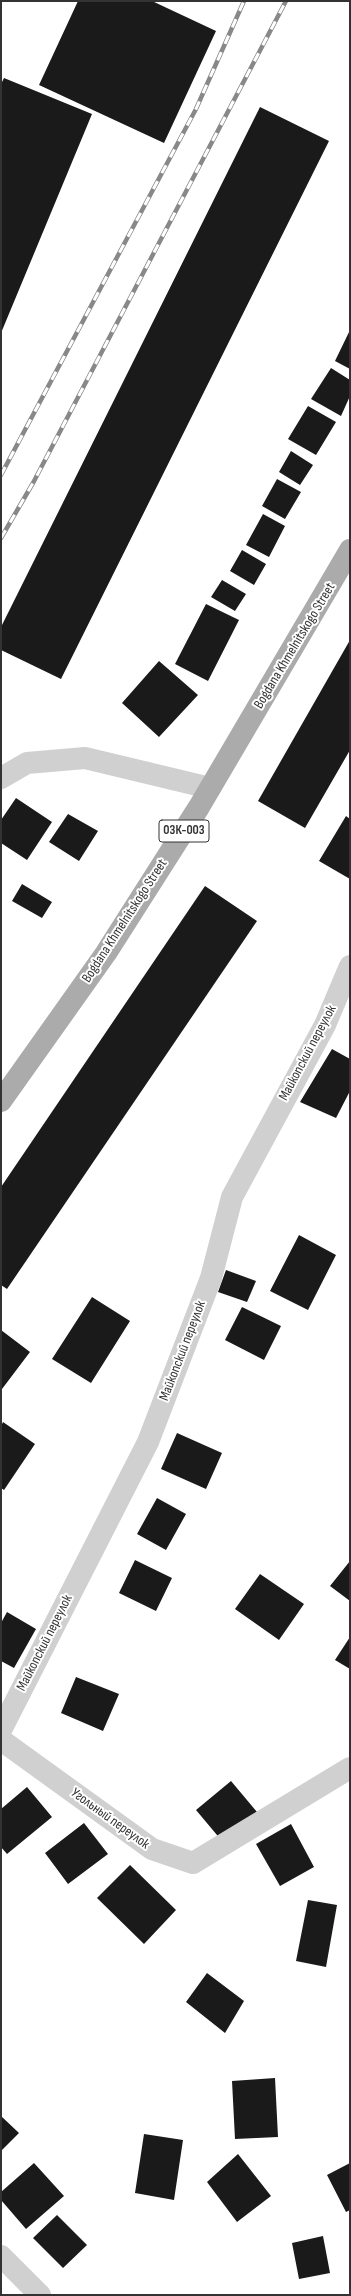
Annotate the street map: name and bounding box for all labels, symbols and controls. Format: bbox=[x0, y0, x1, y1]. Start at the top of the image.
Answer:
street label: Bogdana Khmelnitskogo Street bbox=[251, 580, 339, 712]
road number: 03К-003 bbox=[159, 820, 209, 842]
street label: Bogdana Khmelnitskogo Street bbox=[79, 856, 171, 986]
street label: Майкопский переулок bbox=[276, 1002, 340, 1104]
street label: Майкопский переулок bbox=[156, 1299, 210, 1403]
street label: Майкопский переулок bbox=[14, 1592, 76, 1694]
street label: Угольный переулок bbox=[67, 1785, 153, 1853]

